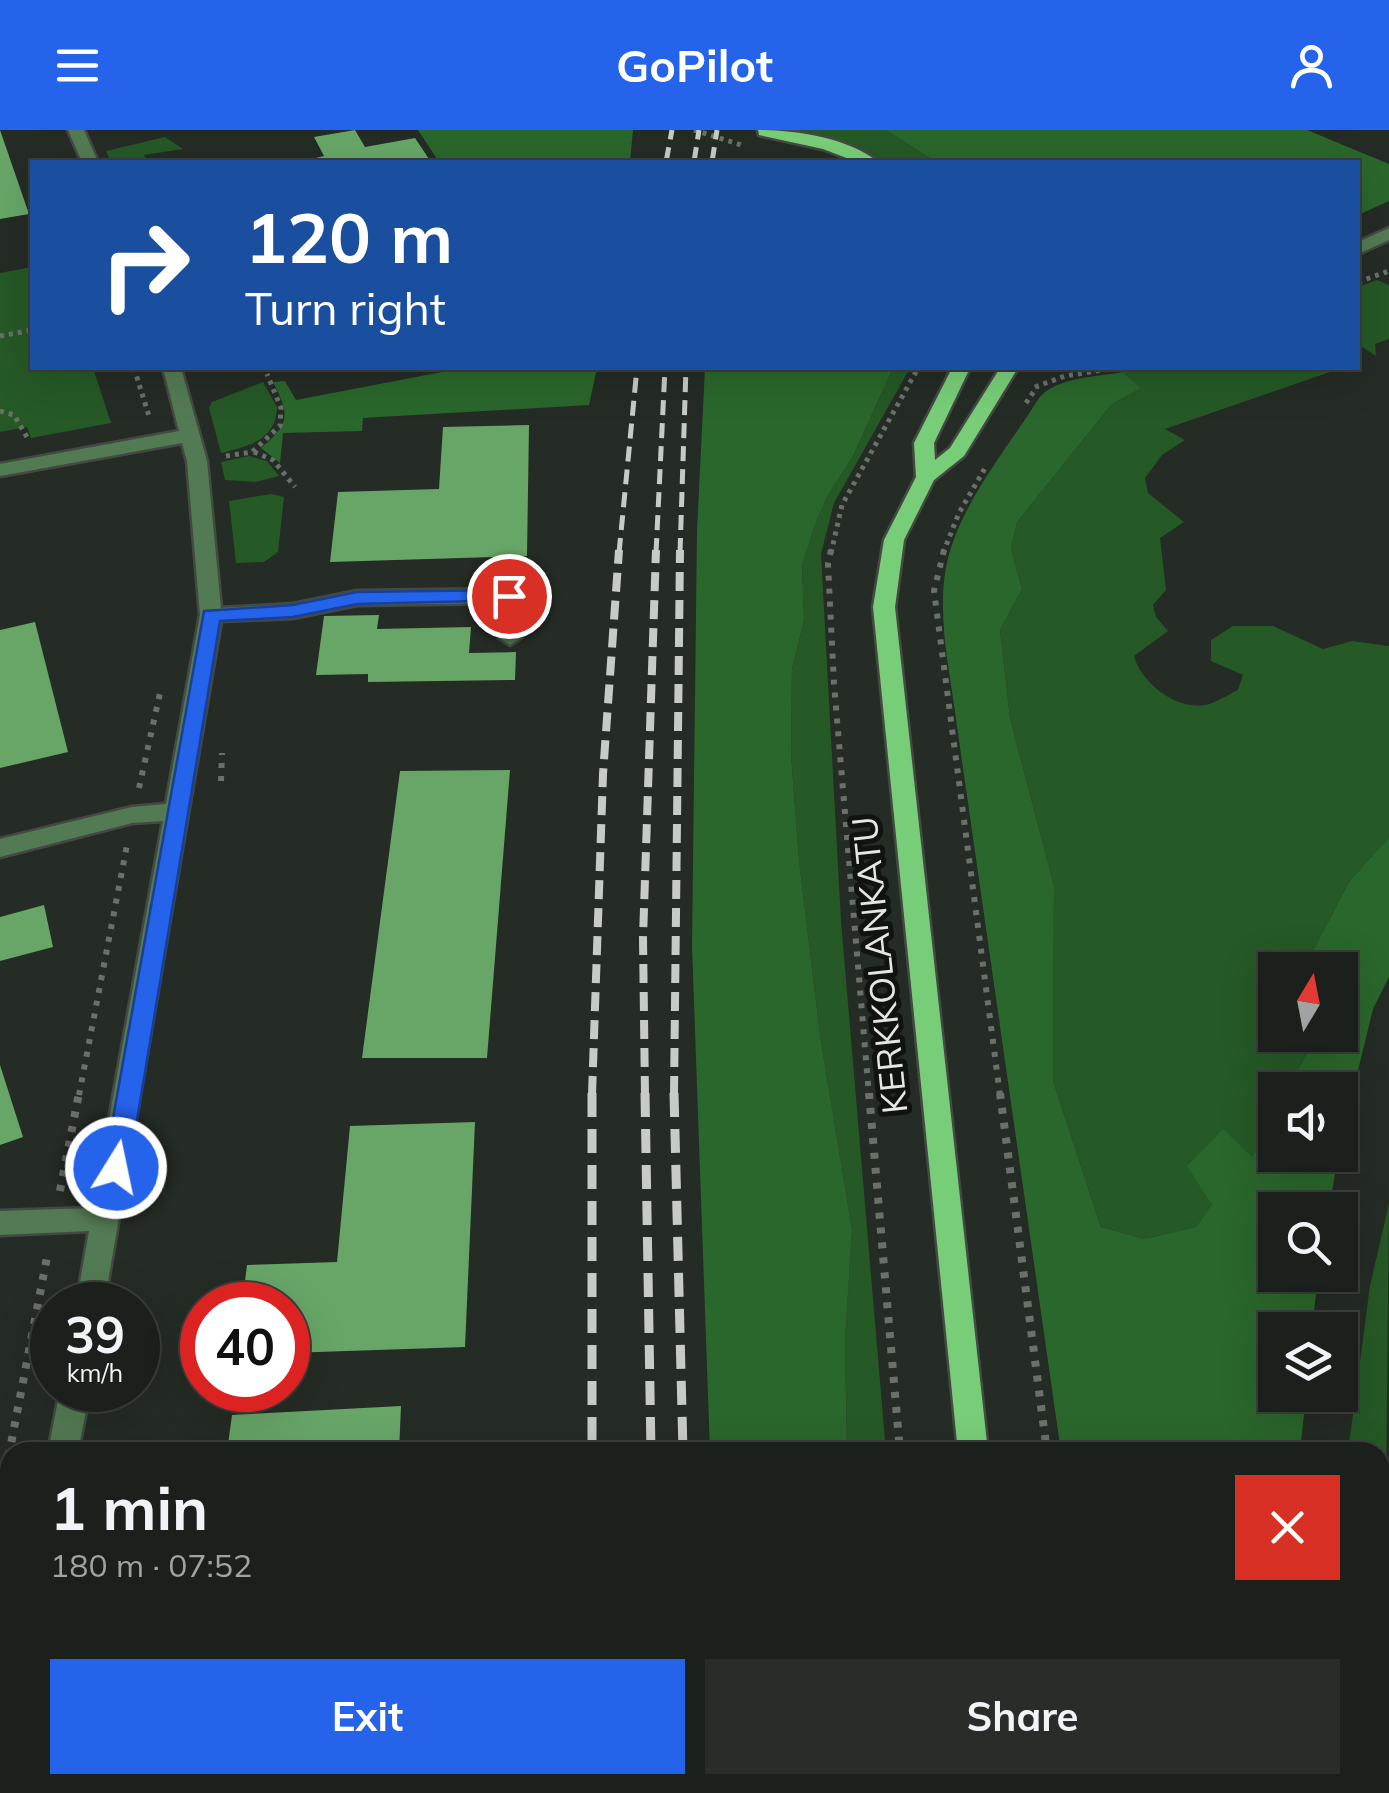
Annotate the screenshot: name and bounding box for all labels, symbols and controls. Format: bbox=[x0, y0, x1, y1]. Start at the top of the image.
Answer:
text: GoPilot bbox=[616, 37, 773, 93]
icon: menu bbox=[50, 38, 105, 93]
icon: person bbox=[1284, 38, 1339, 93]
text: 120 m bbox=[245, 193, 453, 281]
icon: right bbox=[80, 200, 210, 330]
text: Turn right bbox=[245, 280, 446, 336]
pin bbox=[467, 554, 552, 639]
icon: arrive bbox=[482, 569, 537, 624]
street label: KERKKOLANKATU bbox=[842, 814, 916, 1116]
north arrow bbox=[1258, 952, 1358, 1052]
map controls bbox=[1258, 952, 1358, 1412]
button: sound bbox=[1258, 1072, 1358, 1172]
position arrow bbox=[64, 1116, 168, 1220]
button: search bbox=[1258, 1192, 1358, 1292]
speed limit sign: 40 bbox=[180, 1282, 310, 1412]
text: 39 bbox=[65, 1303, 125, 1366]
button: layers bbox=[1258, 1312, 1358, 1412]
text: km/h bbox=[67, 1357, 123, 1388]
text: 1 min bbox=[50, 1470, 208, 1545]
button: close bbox=[1235, 1475, 1340, 1580]
text: 180 m · 07:52 bbox=[50, 1545, 252, 1585]
button: Exit bbox=[50, 1659, 685, 1774]
button: Share bbox=[705, 1659, 1340, 1774]

